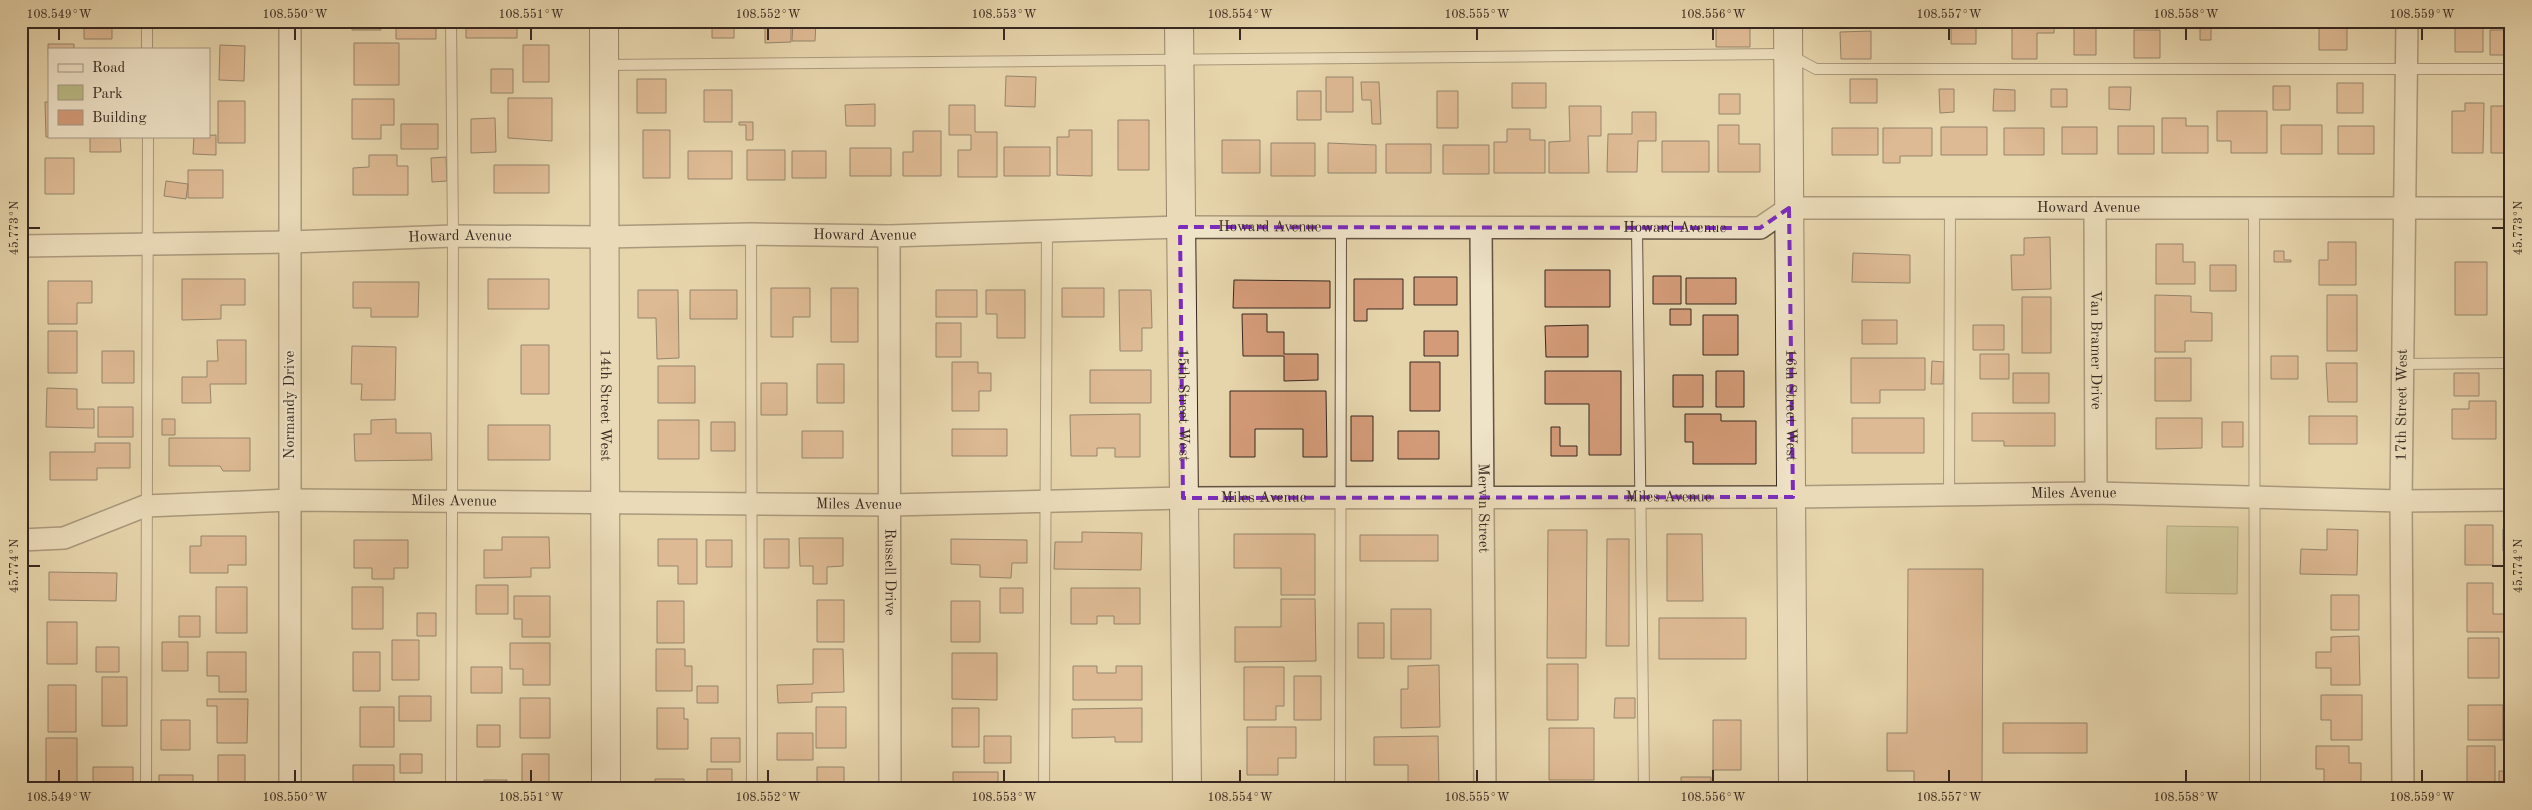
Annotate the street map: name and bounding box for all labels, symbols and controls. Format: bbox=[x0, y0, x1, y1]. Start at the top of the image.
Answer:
text: 108.549°W bbox=[27, 8, 92, 21]
text: 108.550°W bbox=[263, 8, 328, 21]
text: 108.551°W bbox=[499, 8, 564, 21]
text: 108.552°W bbox=[736, 8, 801, 21]
text: 108.553°W bbox=[972, 8, 1037, 21]
text: 108.554°W bbox=[1208, 8, 1273, 21]
text: 108.555°W bbox=[1445, 8, 1510, 21]
text: 108.556°W bbox=[1681, 8, 1746, 21]
text: 108.557°W bbox=[1917, 8, 1982, 21]
text: 108.558°W bbox=[2154, 8, 2219, 21]
text: 108.559°W bbox=[2390, 8, 2455, 21]
legend bbox=[48, 48, 210, 138]
text: Road bbox=[92, 61, 126, 76]
text: Park bbox=[92, 87, 123, 102]
text: Building bbox=[92, 111, 147, 126]
text: 45.773°N bbox=[8, 201, 21, 255]
street label: Howard Avenue bbox=[2037, 201, 2140, 216]
text: 45.773°N bbox=[2512, 201, 2525, 255]
street label: Howard Avenue bbox=[1218, 220, 1322, 235]
street label: Howard Avenue bbox=[1623, 220, 1727, 235]
street label: Howard Avenue bbox=[813, 227, 917, 244]
street label: Howard Avenue bbox=[408, 228, 512, 245]
street label: Van Bramer Drive bbox=[2088, 290, 2103, 410]
street label: 14th Street West bbox=[597, 349, 613, 461]
street label: 15th Street West bbox=[1175, 349, 1191, 461]
street label: 16th Street West bbox=[1783, 349, 1798, 461]
street label: 17th Street West bbox=[2394, 349, 2410, 461]
street label: Normandy Drive bbox=[283, 351, 298, 459]
street label: Mervin Street bbox=[1475, 463, 1491, 553]
street label: Miles Avenue bbox=[2031, 485, 2117, 501]
street label: Miles Avenue bbox=[1221, 490, 1307, 505]
street label: Miles Avenue bbox=[1626, 490, 1712, 505]
street label: Miles Avenue bbox=[411, 494, 497, 509]
street label: Miles Avenue bbox=[816, 497, 902, 513]
street label: Russell Drive bbox=[882, 528, 897, 616]
text: 45.774°N bbox=[8, 539, 21, 593]
text: 45.774°N bbox=[2512, 539, 2525, 593]
text: 108.549°W bbox=[27, 791, 92, 804]
text: 108.550°W bbox=[263, 791, 328, 804]
text: 108.551°W bbox=[499, 791, 564, 804]
text: 108.552°W bbox=[736, 791, 801, 804]
text: 108.553°W bbox=[972, 791, 1037, 804]
text: 108.554°W bbox=[1208, 791, 1273, 804]
text: 108.555°W bbox=[1445, 791, 1510, 804]
text: 108.556°W bbox=[1681, 791, 1746, 804]
text: 108.557°W bbox=[1917, 791, 1982, 804]
text: 108.558°W bbox=[2154, 791, 2219, 804]
text: 108.559°W bbox=[2390, 791, 2455, 804]

